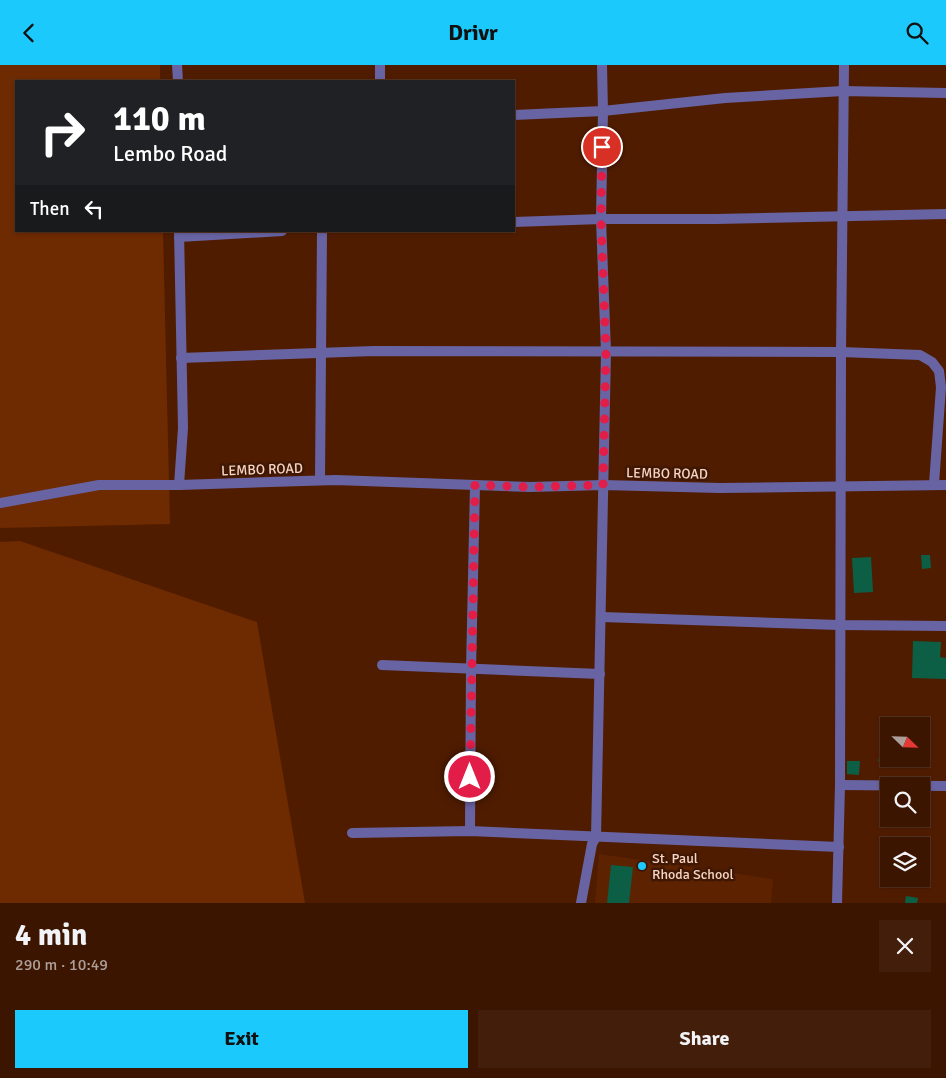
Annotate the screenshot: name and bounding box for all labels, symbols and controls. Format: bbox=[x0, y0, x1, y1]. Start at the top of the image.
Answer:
icon: back bbox=[15, 19, 43, 47]
text: Drivr bbox=[448, 19, 498, 46]
icon: search bbox=[903, 19, 931, 47]
text: 110 m bbox=[113, 97, 206, 140]
icon: right bbox=[30, 100, 95, 165]
pin bbox=[581, 126, 623, 168]
icon: arrive bbox=[588, 133, 616, 161]
text: Lembo Road bbox=[113, 140, 227, 167]
icon: left bbox=[80, 195, 108, 223]
text: Then bbox=[30, 197, 70, 221]
street label: LEMBO ROAD bbox=[221, 460, 303, 479]
street label: LEMBO ROAD bbox=[626, 464, 708, 483]
north arrow bbox=[880, 717, 930, 767]
map controls bbox=[880, 717, 930, 887]
position arrow bbox=[443, 750, 495, 802]
button: search bbox=[880, 777, 930, 827]
button: layers bbox=[880, 837, 930, 887]
place label: St. Paul Rhoda School bbox=[652, 850, 734, 883]
marker: St. Paul Rhoda School bbox=[636, 860, 648, 872]
text: 4 min bbox=[15, 917, 87, 954]
button: close bbox=[879, 920, 931, 972]
text: 290 m · 10:49 bbox=[15, 955, 108, 975]
button: Exit bbox=[15, 1010, 468, 1068]
button: Share bbox=[478, 1010, 931, 1068]

